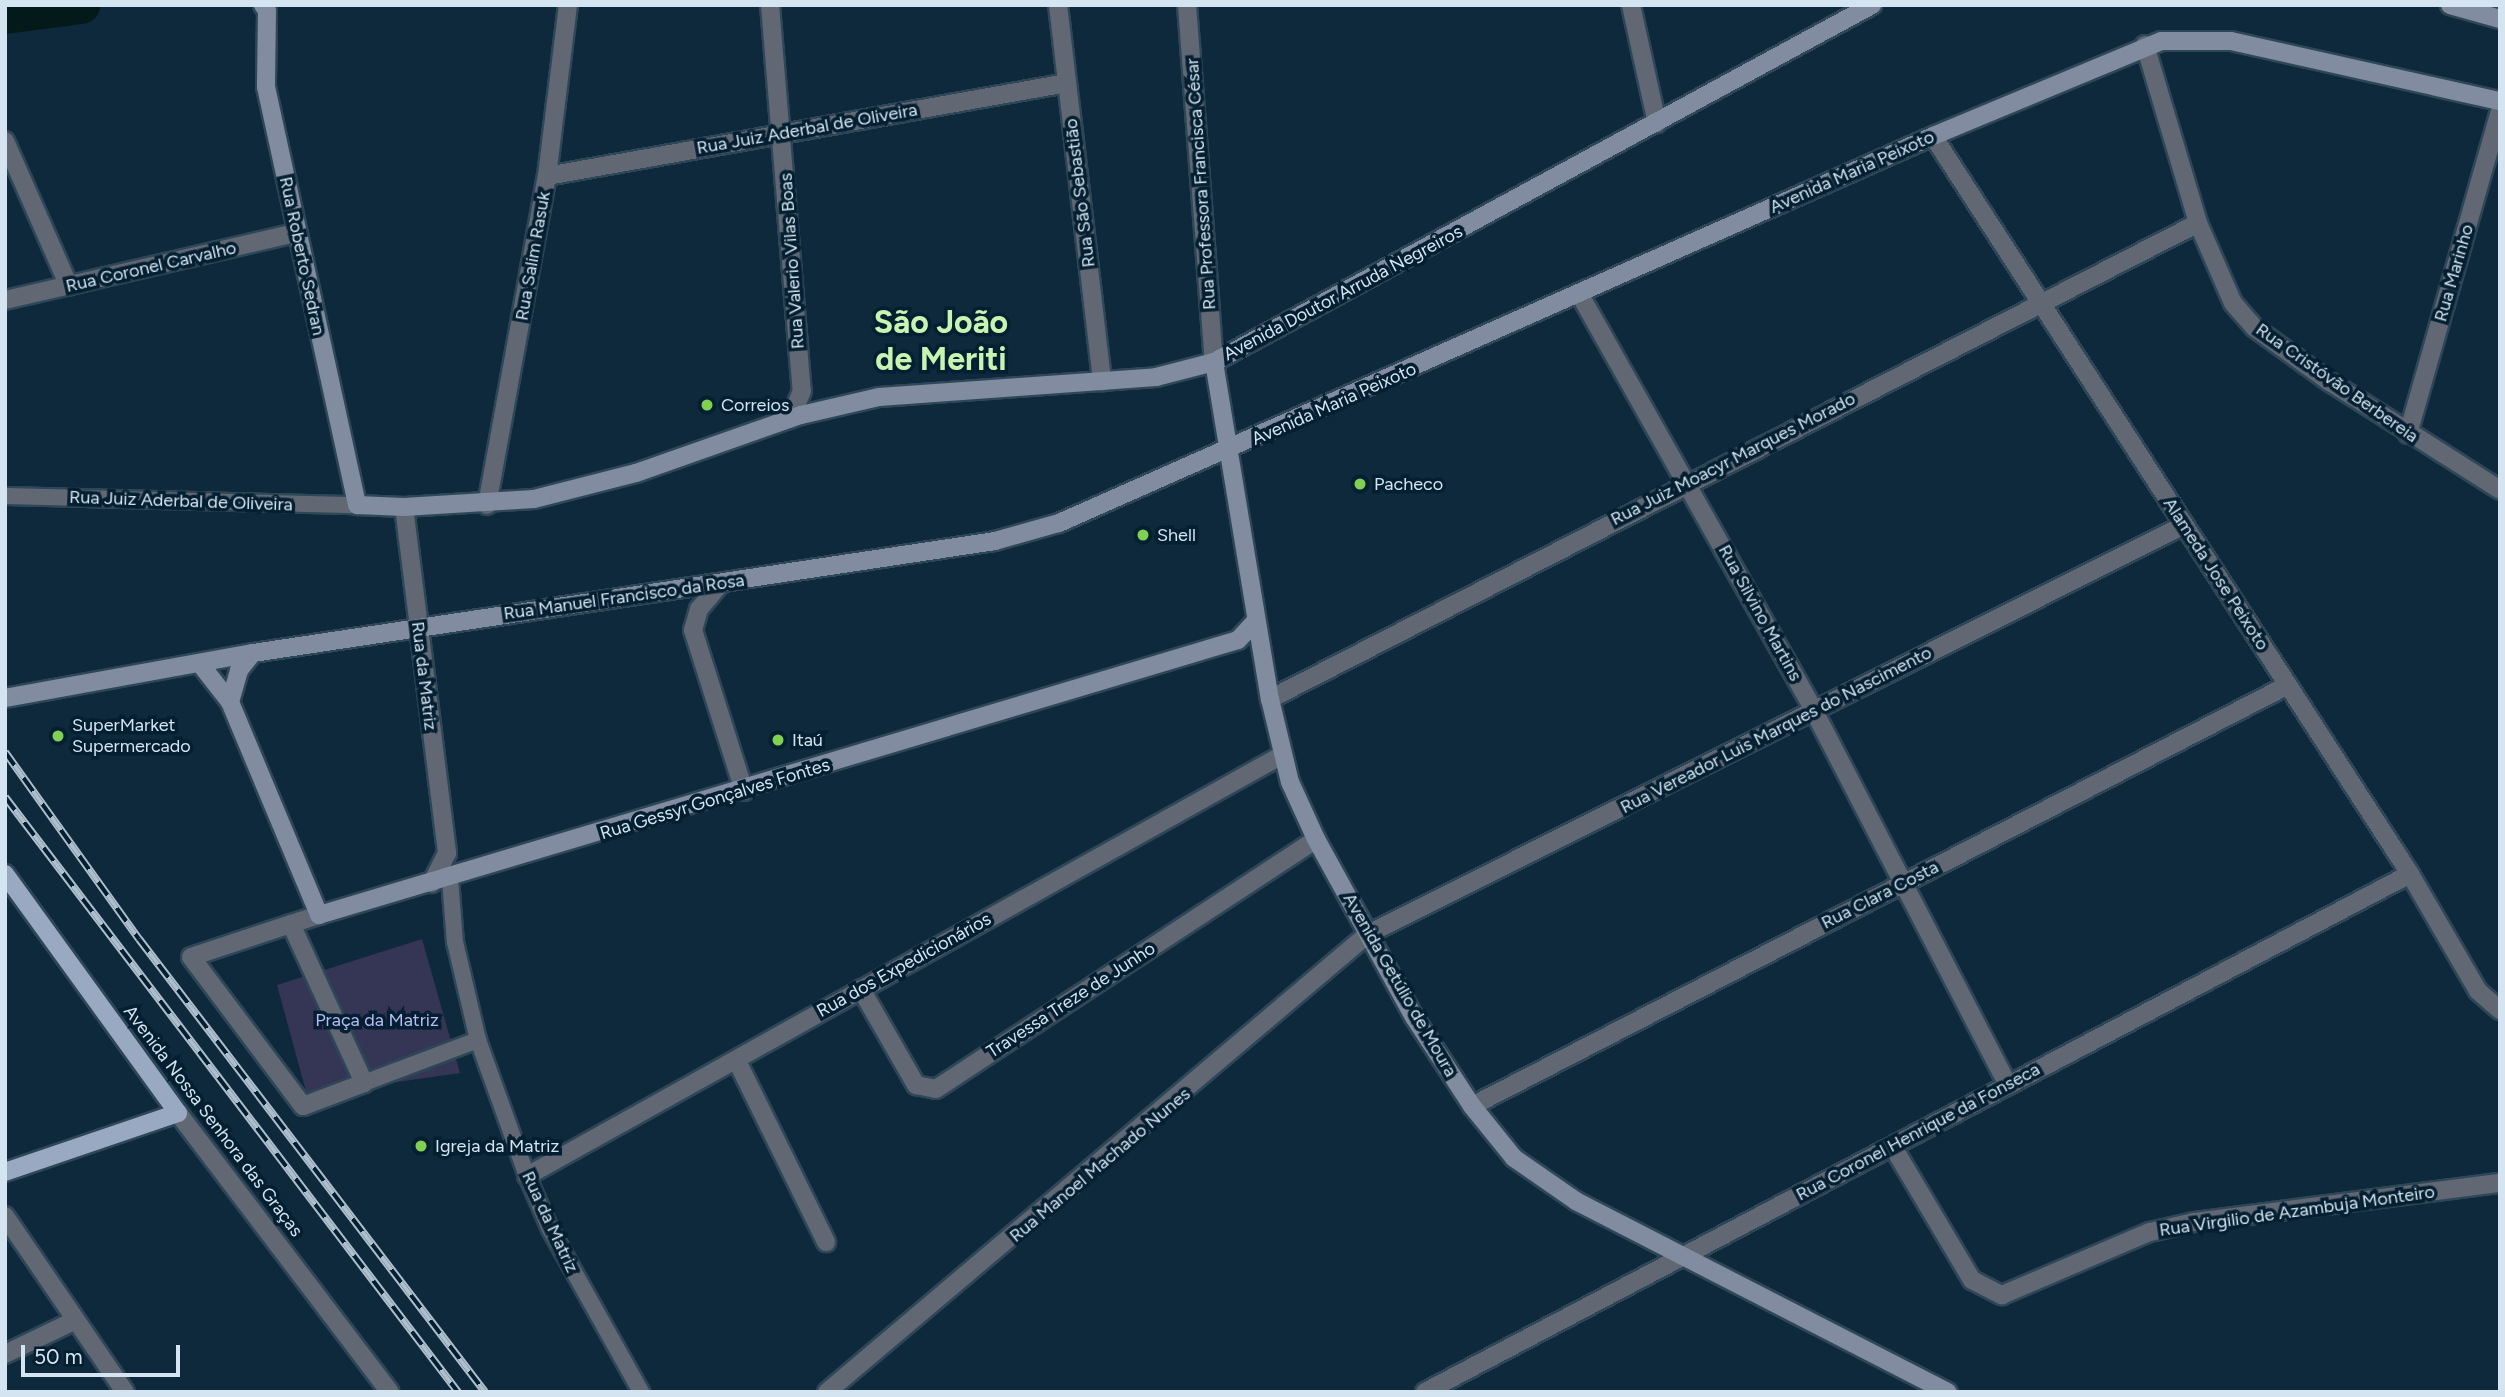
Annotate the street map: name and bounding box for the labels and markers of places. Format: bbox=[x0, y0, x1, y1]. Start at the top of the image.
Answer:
place label: Correios bbox=[721, 394, 789, 416]
marker: Correios bbox=[699, 397, 715, 413]
place label: Pacheco bbox=[1374, 473, 1443, 495]
marker: Pacheco bbox=[1352, 476, 1368, 492]
place label: Shell bbox=[1157, 524, 1196, 546]
marker: Shell bbox=[1135, 527, 1151, 543]
place label: SuperMarket Supermercado bbox=[72, 715, 191, 758]
marker: SuperMarket Supermercado bbox=[50, 728, 66, 744]
place label: Itaú bbox=[792, 729, 823, 751]
marker: Itaú bbox=[770, 732, 786, 748]
place label: Igreja da Matriz bbox=[435, 1135, 559, 1157]
marker: Igreja da Matriz bbox=[413, 1138, 429, 1154]

